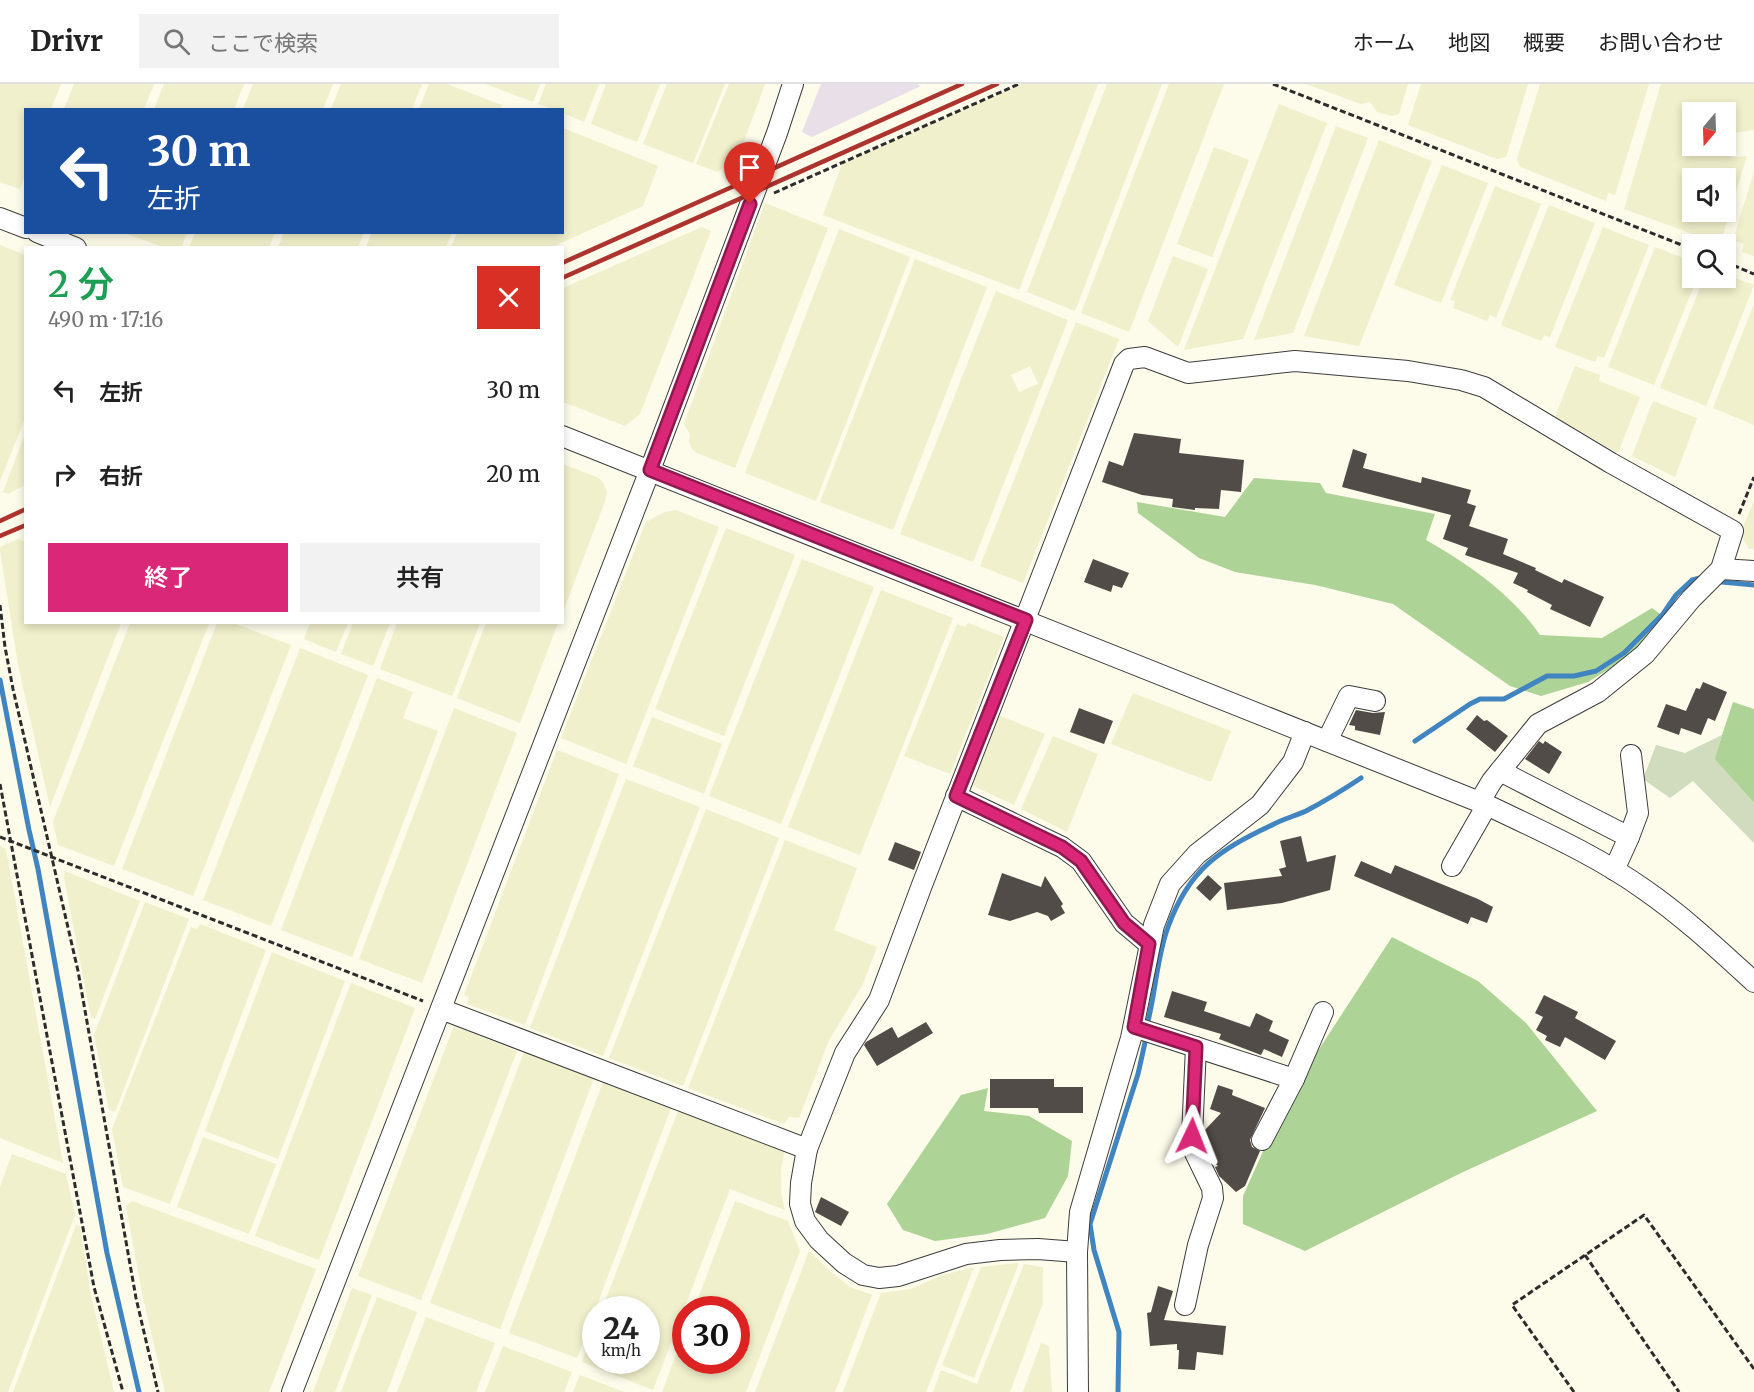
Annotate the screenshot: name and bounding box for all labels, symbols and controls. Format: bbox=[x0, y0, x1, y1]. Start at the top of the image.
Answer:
search box bbox=[139, 14, 559, 68]
text: Drivr bbox=[30, 23, 103, 59]
icon: search bbox=[160, 25, 193, 58]
text: ここで検索 bbox=[208, 29, 318, 57]
text: ホーム bbox=[1353, 29, 1415, 56]
text: 地図 bbox=[1448, 29, 1490, 56]
text: 概要 bbox=[1523, 29, 1565, 56]
text: お問い合わせ bbox=[1598, 29, 1724, 56]
north arrow bbox=[1682, 102, 1736, 156]
map controls bbox=[1682, 102, 1736, 288]
text: 30 m bbox=[147, 125, 251, 177]
icon: left bbox=[48, 132, 126, 210]
pin bbox=[724, 142, 775, 204]
icon: arrive bbox=[733, 151, 766, 184]
button: sound bbox=[1682, 168, 1736, 222]
text: 左折 bbox=[147, 181, 201, 215]
button: search bbox=[1682, 234, 1736, 288]
text: 2 分 bbox=[48, 262, 114, 307]
button: close bbox=[477, 266, 540, 329]
text: 490 m · 17:16 bbox=[48, 307, 163, 332]
icon: left bbox=[48, 374, 81, 407]
text: 30 m bbox=[486, 376, 540, 404]
text: 左折 bbox=[99, 378, 143, 406]
icon: right bbox=[48, 458, 81, 491]
text: 20 m bbox=[486, 460, 540, 488]
text: 右折 bbox=[99, 462, 143, 490]
button: 終了 bbox=[48, 543, 288, 612]
button: 共有 bbox=[300, 543, 540, 612]
position arrow bbox=[1160, 1104, 1224, 1168]
speed limit sign: 30 bbox=[672, 1296, 750, 1374]
text: 24 bbox=[603, 1309, 639, 1347]
text: km/h bbox=[601, 1341, 641, 1360]

